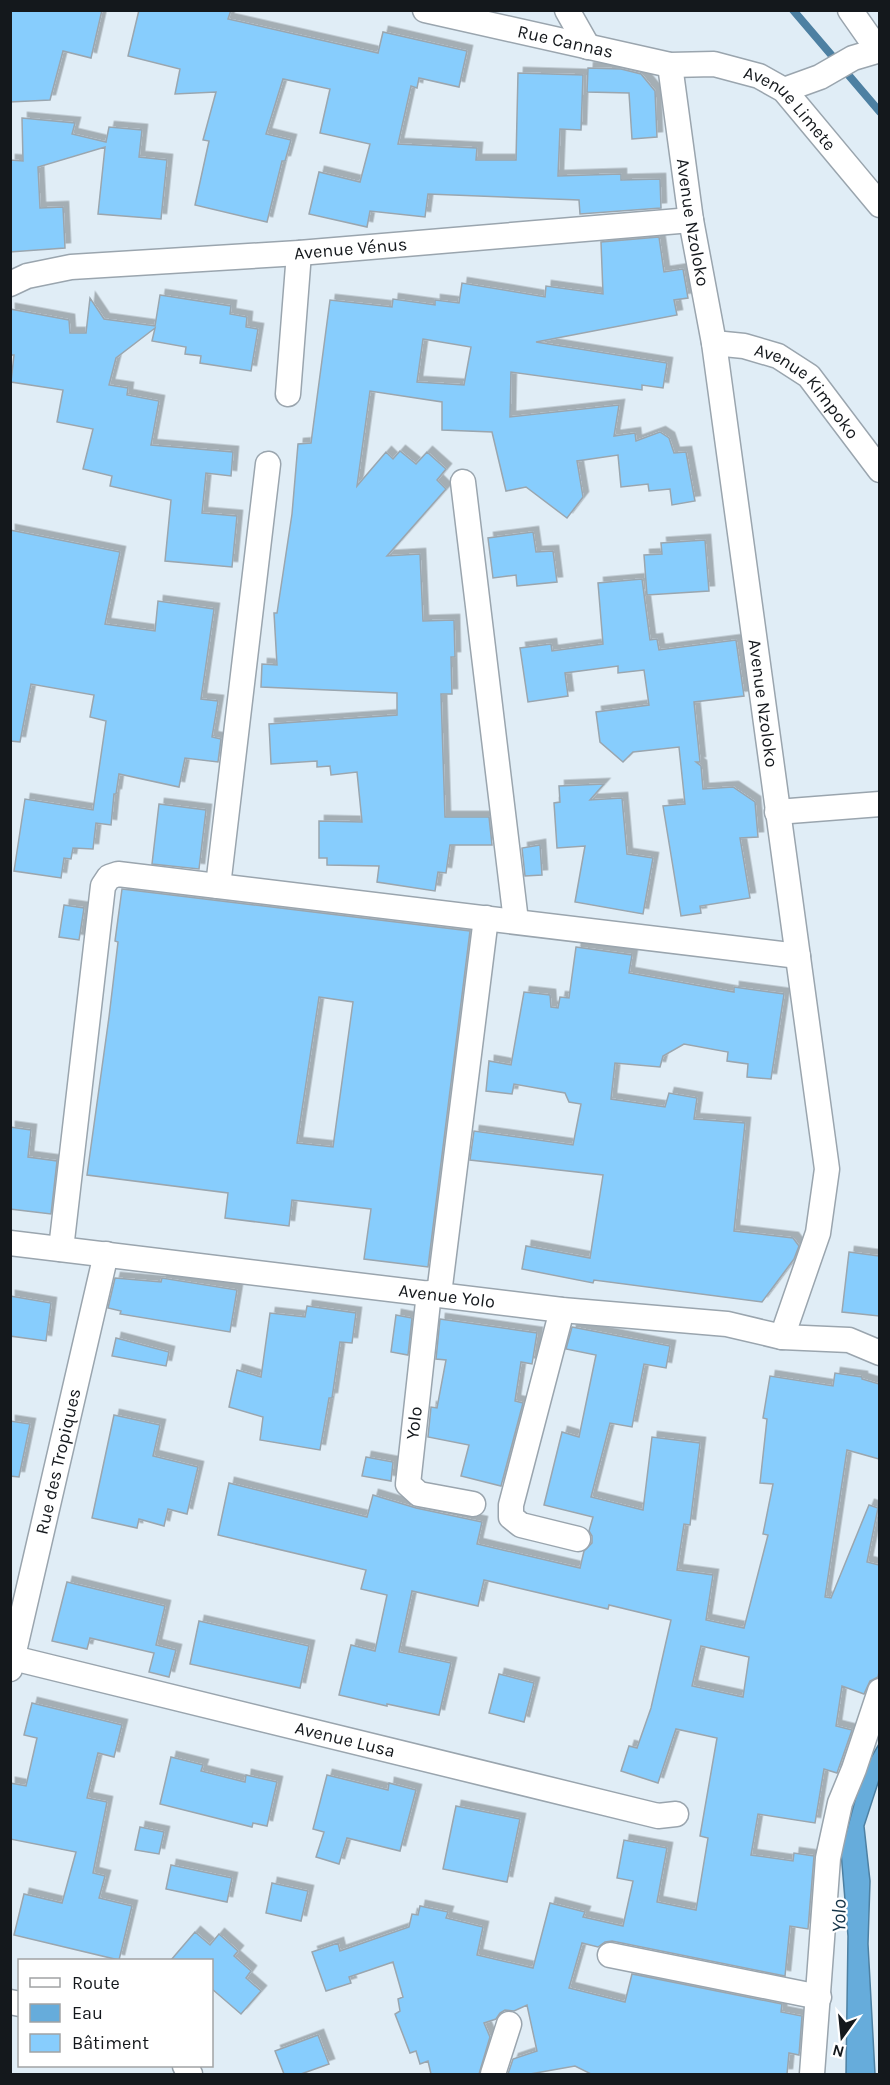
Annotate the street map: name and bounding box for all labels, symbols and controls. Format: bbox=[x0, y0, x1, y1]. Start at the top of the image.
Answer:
street label: Rue Cannas bbox=[515, 20, 616, 63]
street label: Avenue Limete bbox=[741, 61, 841, 155]
street label: Avenue Nzoloko bbox=[672, 157, 714, 288]
street label: Avenue Vénus bbox=[293, 233, 408, 264]
street label: Avenue Kimpoko bbox=[752, 339, 864, 443]
street label: Avenue Nzoloko bbox=[744, 638, 783, 769]
street label: Avenue Yolo bbox=[397, 1279, 496, 1313]
street label: Rue des Tropiques bbox=[30, 1386, 86, 1537]
street label: Yolo bbox=[401, 1405, 427, 1441]
street label: Avenue Lusa bbox=[293, 1717, 397, 1762]
water label: Yolo bbox=[827, 1899, 851, 1933]
legend bbox=[18, 1959, 213, 2067]
text: Route bbox=[72, 1972, 120, 1994]
text: Eau bbox=[72, 2002, 103, 2024]
north arrow bbox=[812, 2007, 872, 2067]
text: Bâtiment bbox=[72, 2032, 149, 2054]
text: N bbox=[830, 2040, 846, 2062]

